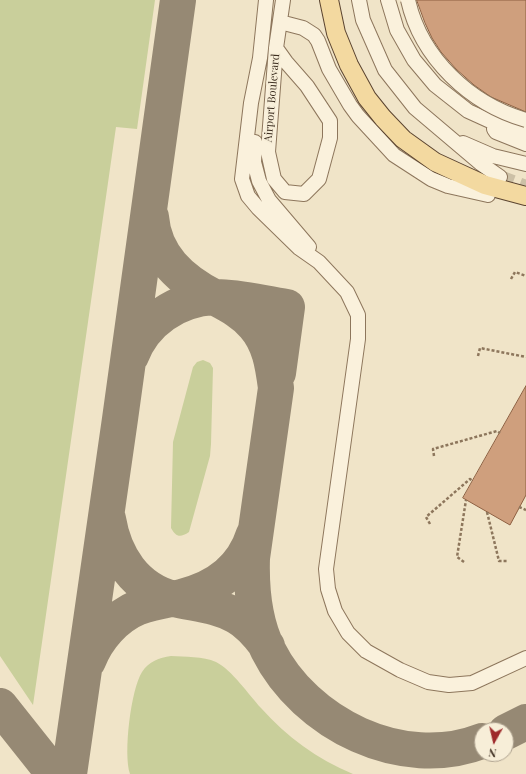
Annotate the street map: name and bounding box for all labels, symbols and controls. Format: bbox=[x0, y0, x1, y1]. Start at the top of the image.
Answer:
street label: Airport Boulevard bbox=[262, 53, 282, 143]
north arrow bbox=[474, 722, 514, 762]
text: N bbox=[487, 745, 497, 761]

